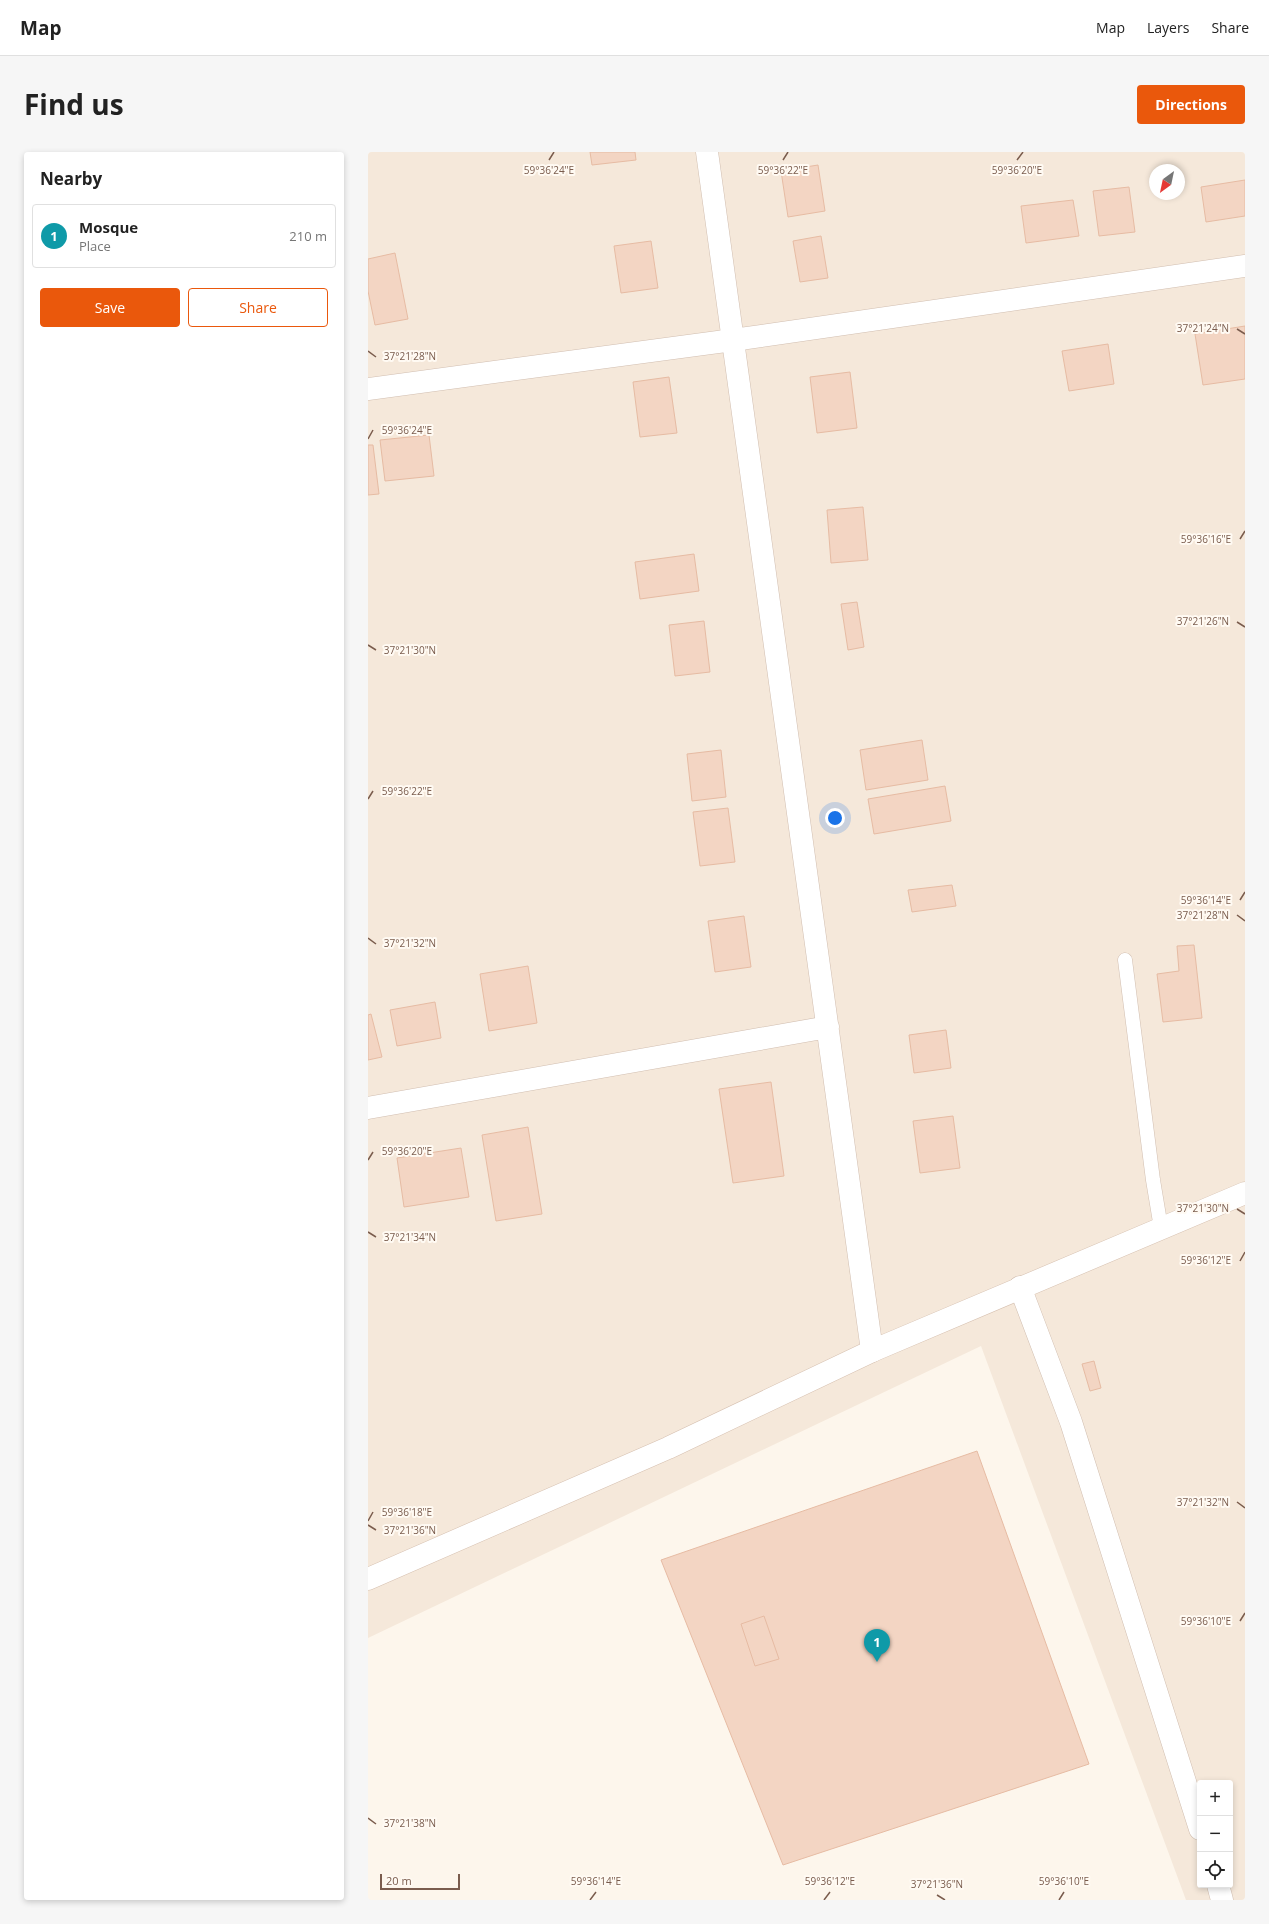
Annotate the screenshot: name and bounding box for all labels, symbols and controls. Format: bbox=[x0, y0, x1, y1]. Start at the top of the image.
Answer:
text: Map bbox=[20, 15, 61, 41]
text: Map bbox=[1096, 18, 1125, 37]
text: Layers bbox=[1147, 18, 1189, 37]
text: Share bbox=[1211, 18, 1249, 37]
text: Find us bbox=[24, 85, 124, 123]
button: Directions bbox=[1137, 85, 1245, 124]
text: 59°36'24"E bbox=[524, 163, 574, 177]
text: 59°36'22"E bbox=[758, 163, 808, 177]
text: 59°36'20"E bbox=[992, 163, 1042, 177]
north arrow bbox=[1149, 164, 1185, 200]
text: Nearby bbox=[40, 167, 102, 190]
text: Mosque bbox=[79, 217, 138, 237]
text: 1 bbox=[50, 227, 58, 245]
text: 210 m bbox=[289, 227, 327, 245]
text: Place bbox=[79, 237, 111, 255]
button: Save bbox=[40, 288, 180, 327]
button: Share bbox=[188, 288, 328, 327]
text: 37°21'24"N bbox=[1177, 321, 1229, 335]
text: 37°21'28"N bbox=[384, 349, 436, 363]
text: 59°36'24"E bbox=[382, 423, 432, 437]
text: 59°36'16"E bbox=[1181, 532, 1231, 546]
text: 37°21'26"N bbox=[1177, 614, 1229, 628]
text: 37°21'30"N bbox=[384, 643, 436, 657]
text: 59°36'22"E bbox=[382, 784, 432, 798]
your location bbox=[825, 808, 845, 828]
text: 59°36'14"E bbox=[1181, 893, 1231, 907]
text: 37°21'28"N bbox=[1177, 908, 1229, 922]
text: 37°21'32"N bbox=[384, 936, 436, 950]
text: 59°36'20"E bbox=[382, 1144, 432, 1158]
text: 37°21'30"N bbox=[1177, 1201, 1229, 1215]
text: 37°21'34"N bbox=[384, 1230, 436, 1244]
text: 59°36'12"E bbox=[1181, 1253, 1231, 1267]
text: 37°21'32"N bbox=[1177, 1495, 1229, 1509]
text: 59°36'18"E bbox=[382, 1505, 432, 1519]
text: 37°21'36"N bbox=[384, 1523, 436, 1537]
text: 59°36'10"E bbox=[1181, 1614, 1231, 1628]
pin: 1 bbox=[864, 1629, 890, 1662]
map controls bbox=[1197, 1780, 1233, 1888]
button: + bbox=[1197, 1780, 1233, 1816]
text: 37°21'38"N bbox=[384, 1816, 436, 1830]
button: − bbox=[1197, 1816, 1233, 1852]
button: locate bbox=[1197, 1852, 1233, 1888]
scale bar bbox=[380, 1872, 460, 1891]
text: 20 m bbox=[386, 1873, 412, 1888]
text: 59°36'14"E bbox=[571, 1874, 621, 1888]
text: 59°36'12"E bbox=[805, 1874, 855, 1888]
text: 59°36'10"E bbox=[1039, 1874, 1089, 1888]
text: 37°21'36"N bbox=[911, 1877, 963, 1891]

